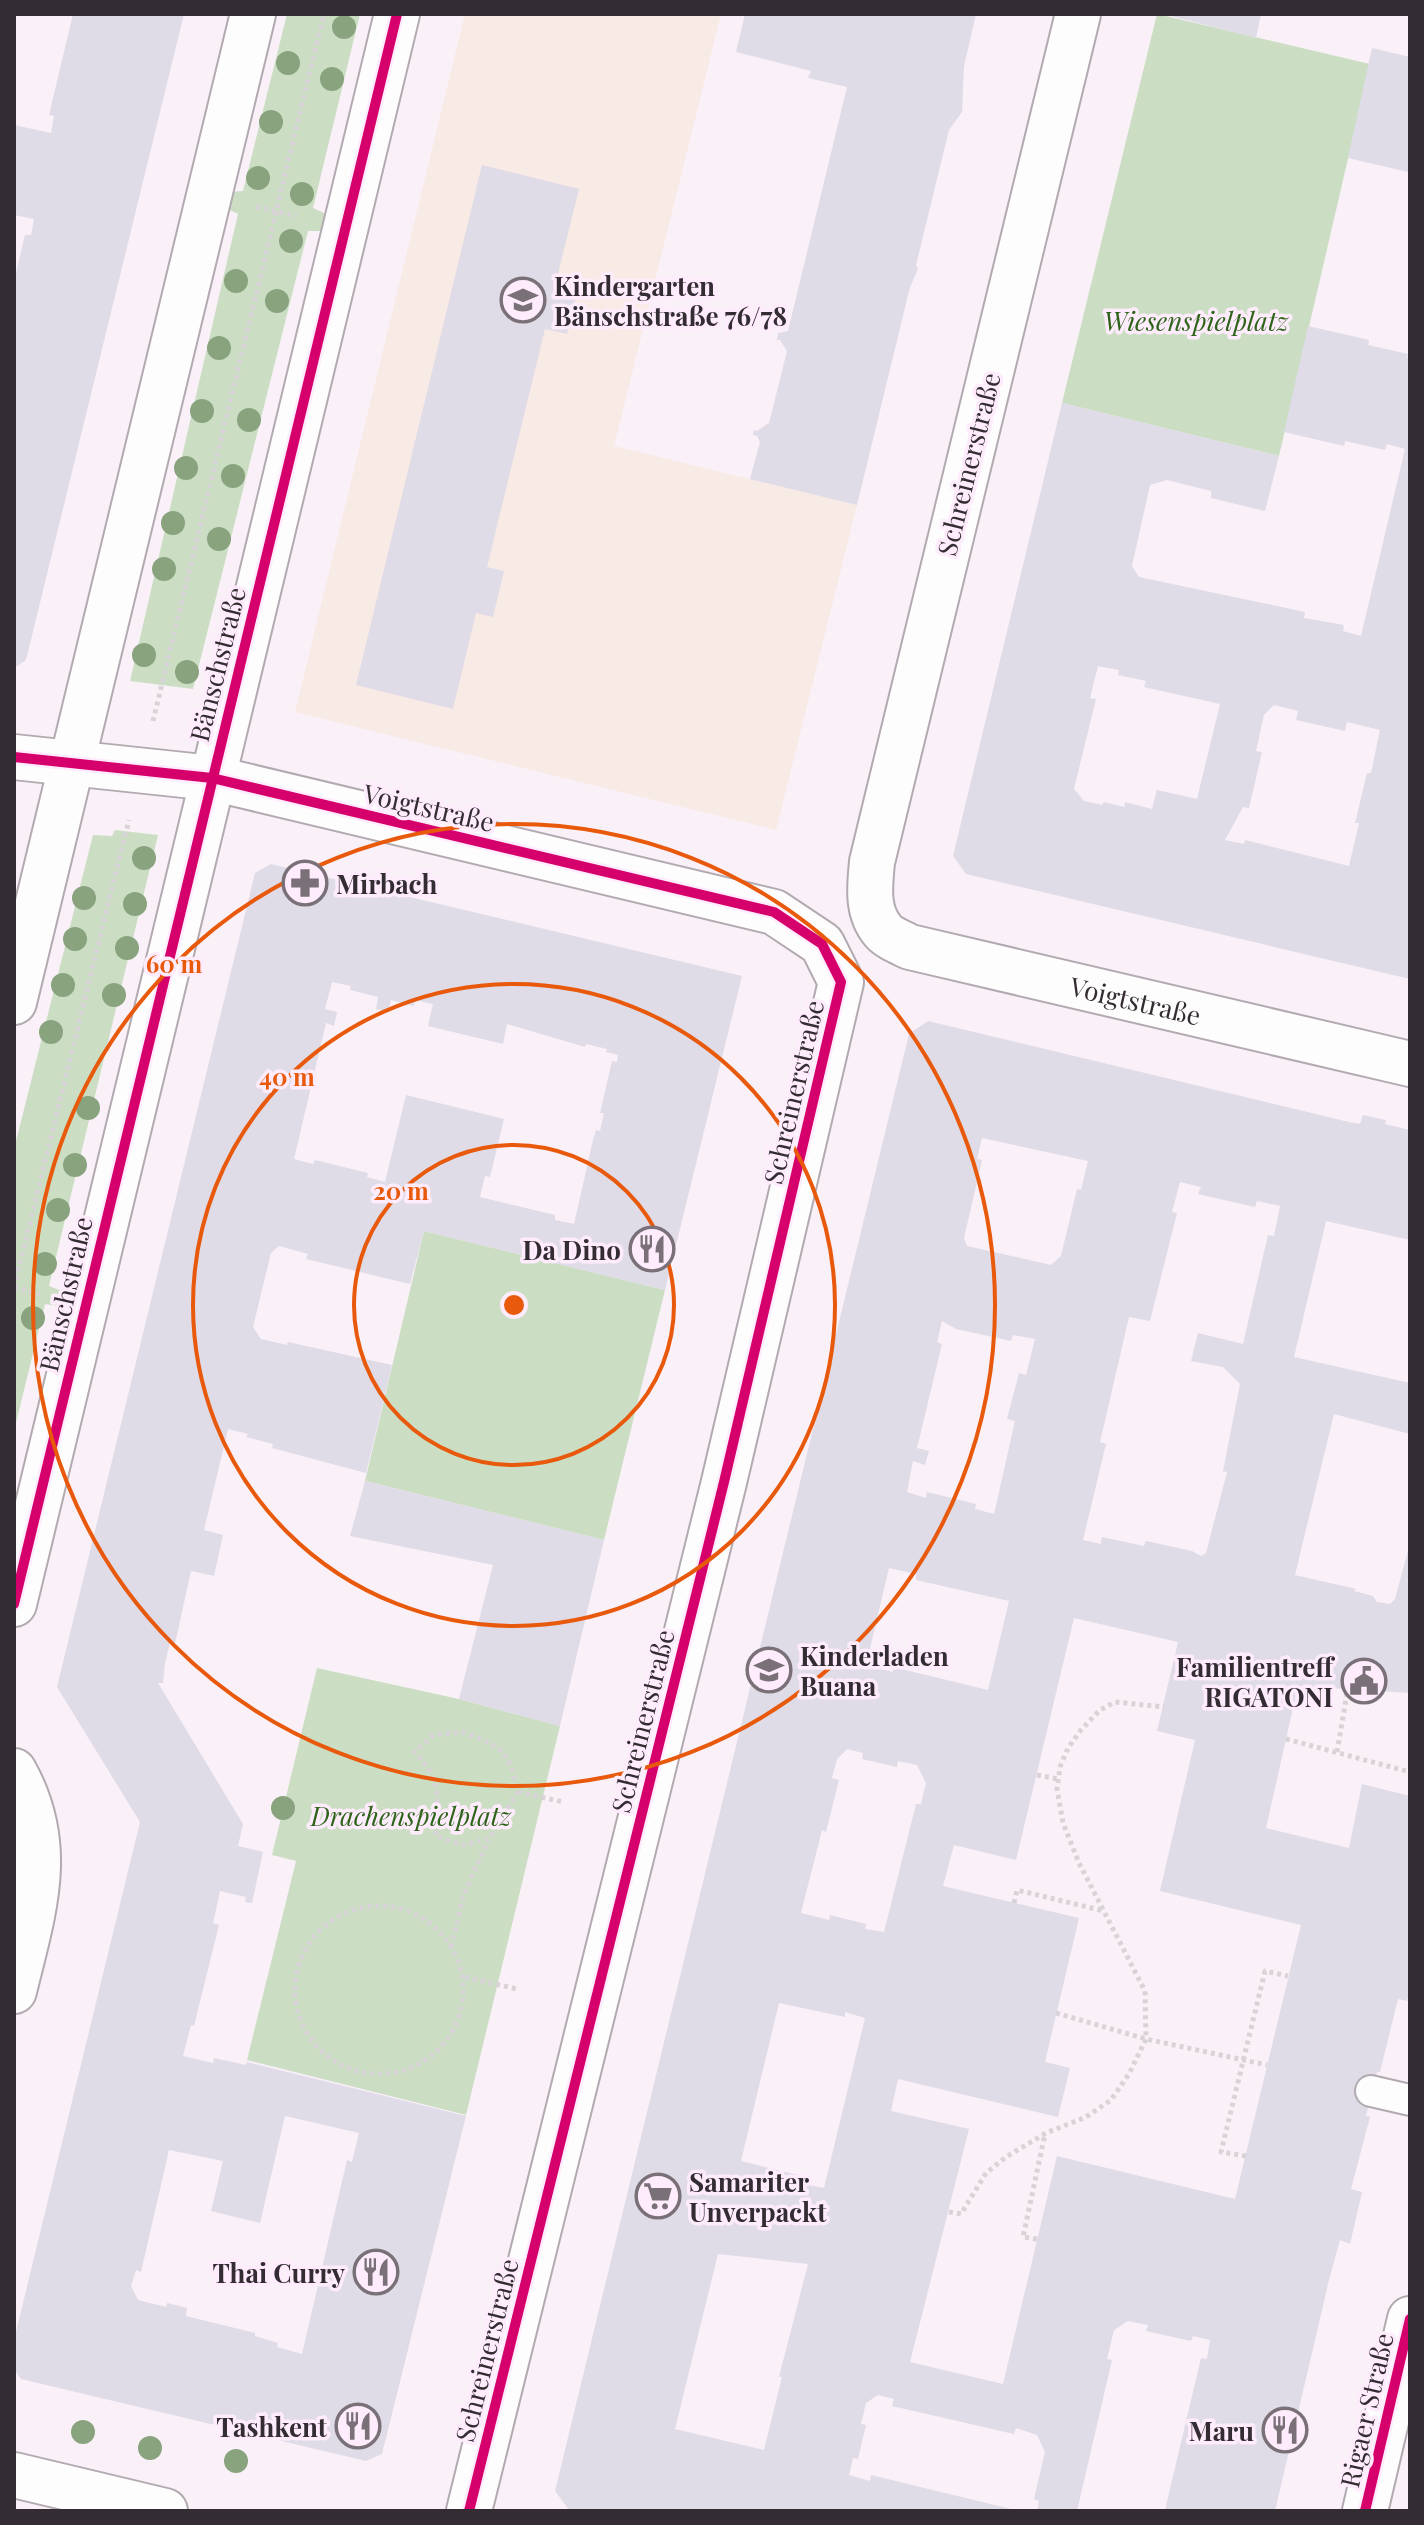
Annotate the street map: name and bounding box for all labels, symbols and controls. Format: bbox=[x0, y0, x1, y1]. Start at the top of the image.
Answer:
place label: Kindergarten Bänschstraße 76/78 bbox=[554, 268, 787, 333]
school or university icon: Kindergarten Bänschstraße 76/78 bbox=[499, 276, 547, 324]
park label: Wiesenspielplatz bbox=[1104, 303, 1290, 338]
street label: Schreinerstraße bbox=[928, 369, 1008, 559]
street label: Bänschstraße bbox=[181, 583, 253, 745]
street label: Voigtstraße bbox=[359, 775, 498, 839]
pharmacy icon: Mirbach bbox=[281, 859, 329, 907]
place label: Mirbach bbox=[336, 866, 438, 901]
text: 60 m bbox=[146, 947, 202, 979]
street label: Voigtstraße bbox=[1066, 967, 1205, 1032]
street label: Schreinerstraße bbox=[755, 997, 831, 1187]
text: 40 m bbox=[259, 1060, 315, 1092]
text: 20 m bbox=[373, 1174, 429, 1206]
street label: Bänschstraße bbox=[30, 1213, 100, 1375]
restaurant icon: Da Dino bbox=[628, 1225, 676, 1273]
place label: Da Dino bbox=[523, 1232, 621, 1267]
centre of rings bbox=[500, 1291, 528, 1319]
street label: Schreinerstraße bbox=[602, 1626, 682, 1816]
place label: Kinderladen Buana bbox=[800, 1638, 949, 1703]
school or university icon: Kinderladen Buana bbox=[745, 1646, 793, 1694]
place label: Familientreff RIGATONI bbox=[1176, 1649, 1335, 1714]
public building icon: Familientreff RIGATONI bbox=[1340, 1657, 1388, 1705]
park label: Drachenspielplatz bbox=[310, 1798, 513, 1833]
place label: Samariter Unverpackt bbox=[689, 2164, 827, 2229]
supermarket icon: Samariter Unverpackt bbox=[634, 2172, 682, 2220]
restaurant icon: Thai Curry bbox=[352, 2248, 400, 2296]
place label: Thai Curry bbox=[212, 2255, 345, 2290]
street label: Schreinerstraße bbox=[446, 2255, 526, 2445]
street label: Rigaer Straße bbox=[1331, 2329, 1401, 2491]
restaurant icon: Tashkent bbox=[334, 2402, 382, 2450]
restaurant icon: Maru bbox=[1261, 2406, 1309, 2454]
place label: Tashkent bbox=[216, 2409, 328, 2444]
place label: Maru bbox=[1189, 2413, 1254, 2448]

